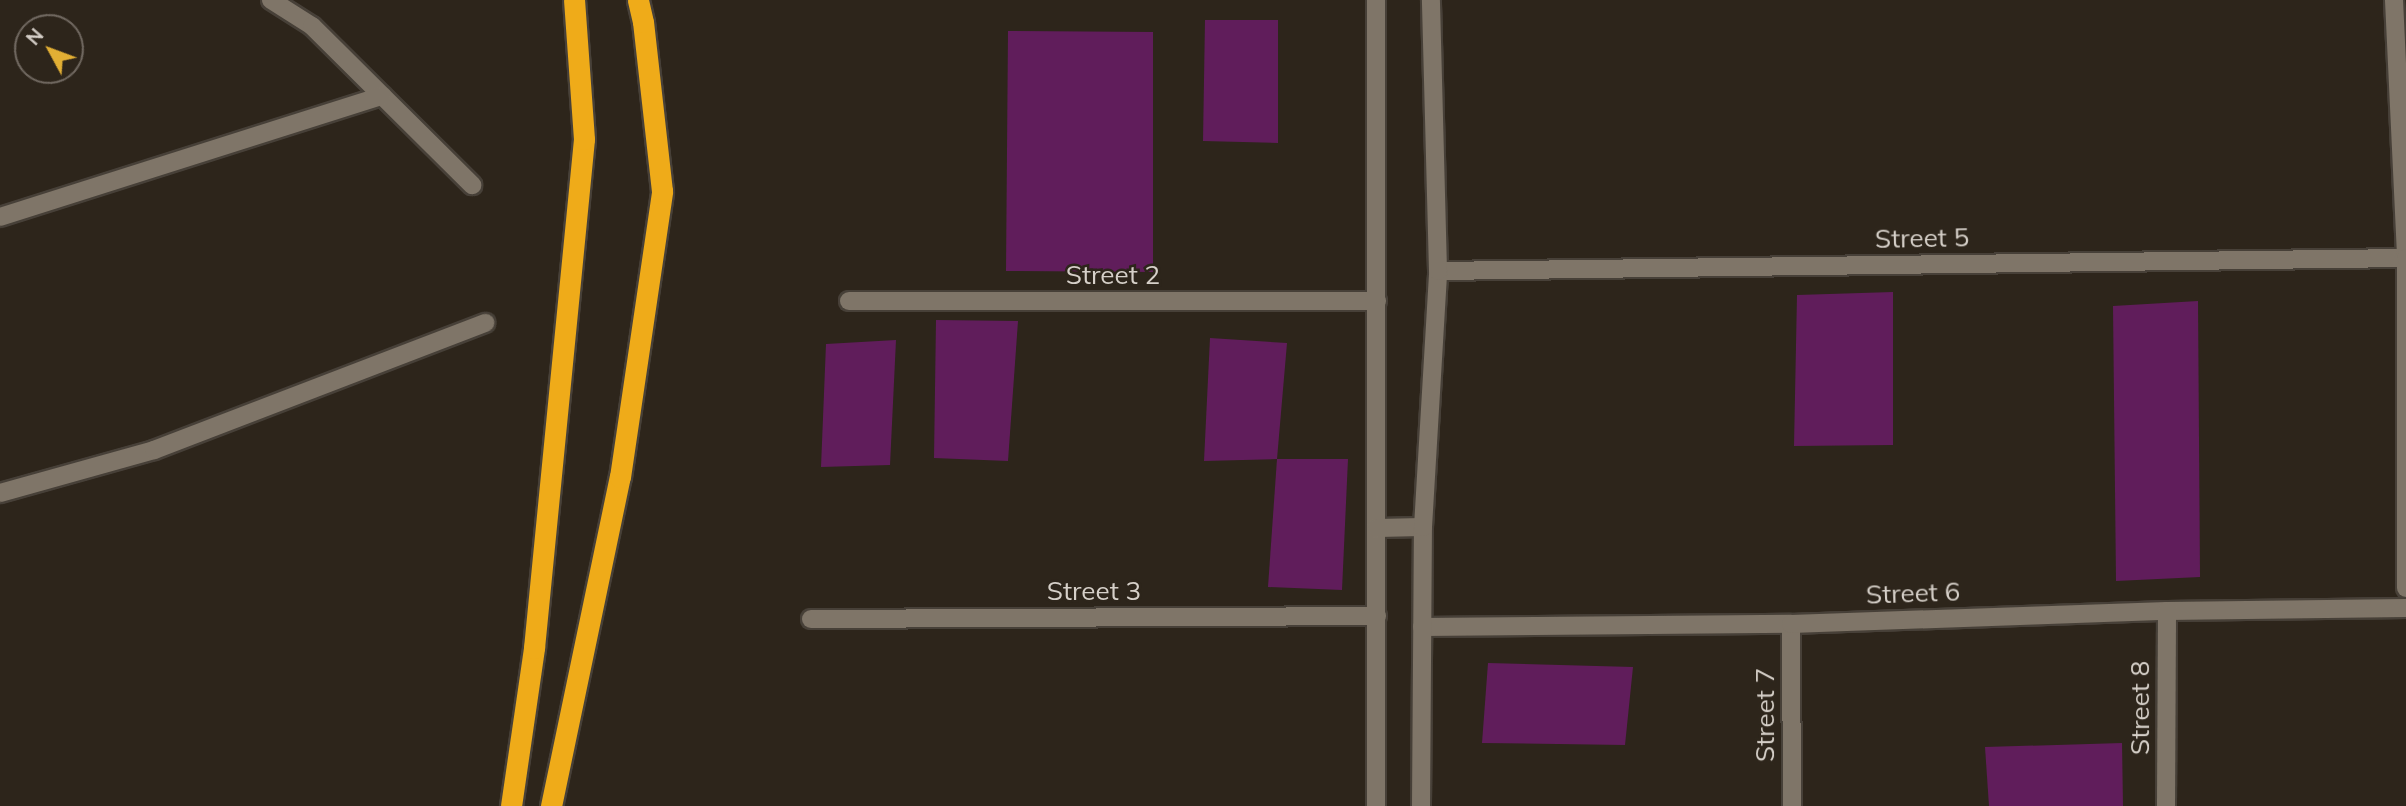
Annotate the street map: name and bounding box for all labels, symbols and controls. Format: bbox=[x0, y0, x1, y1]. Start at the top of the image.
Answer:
north arrow bbox=[14, 14, 84, 84]
text: N bbox=[21, 23, 48, 50]
street label: Street 5 bbox=[1875, 222, 1969, 254]
street label: Street 2 bbox=[1066, 259, 1160, 291]
street label: Street 3 bbox=[1047, 575, 1141, 607]
street label: Street 6 bbox=[1865, 576, 1961, 610]
street label: Street 8 bbox=[2124, 661, 2156, 755]
street label: Street 7 bbox=[1749, 668, 1781, 762]

